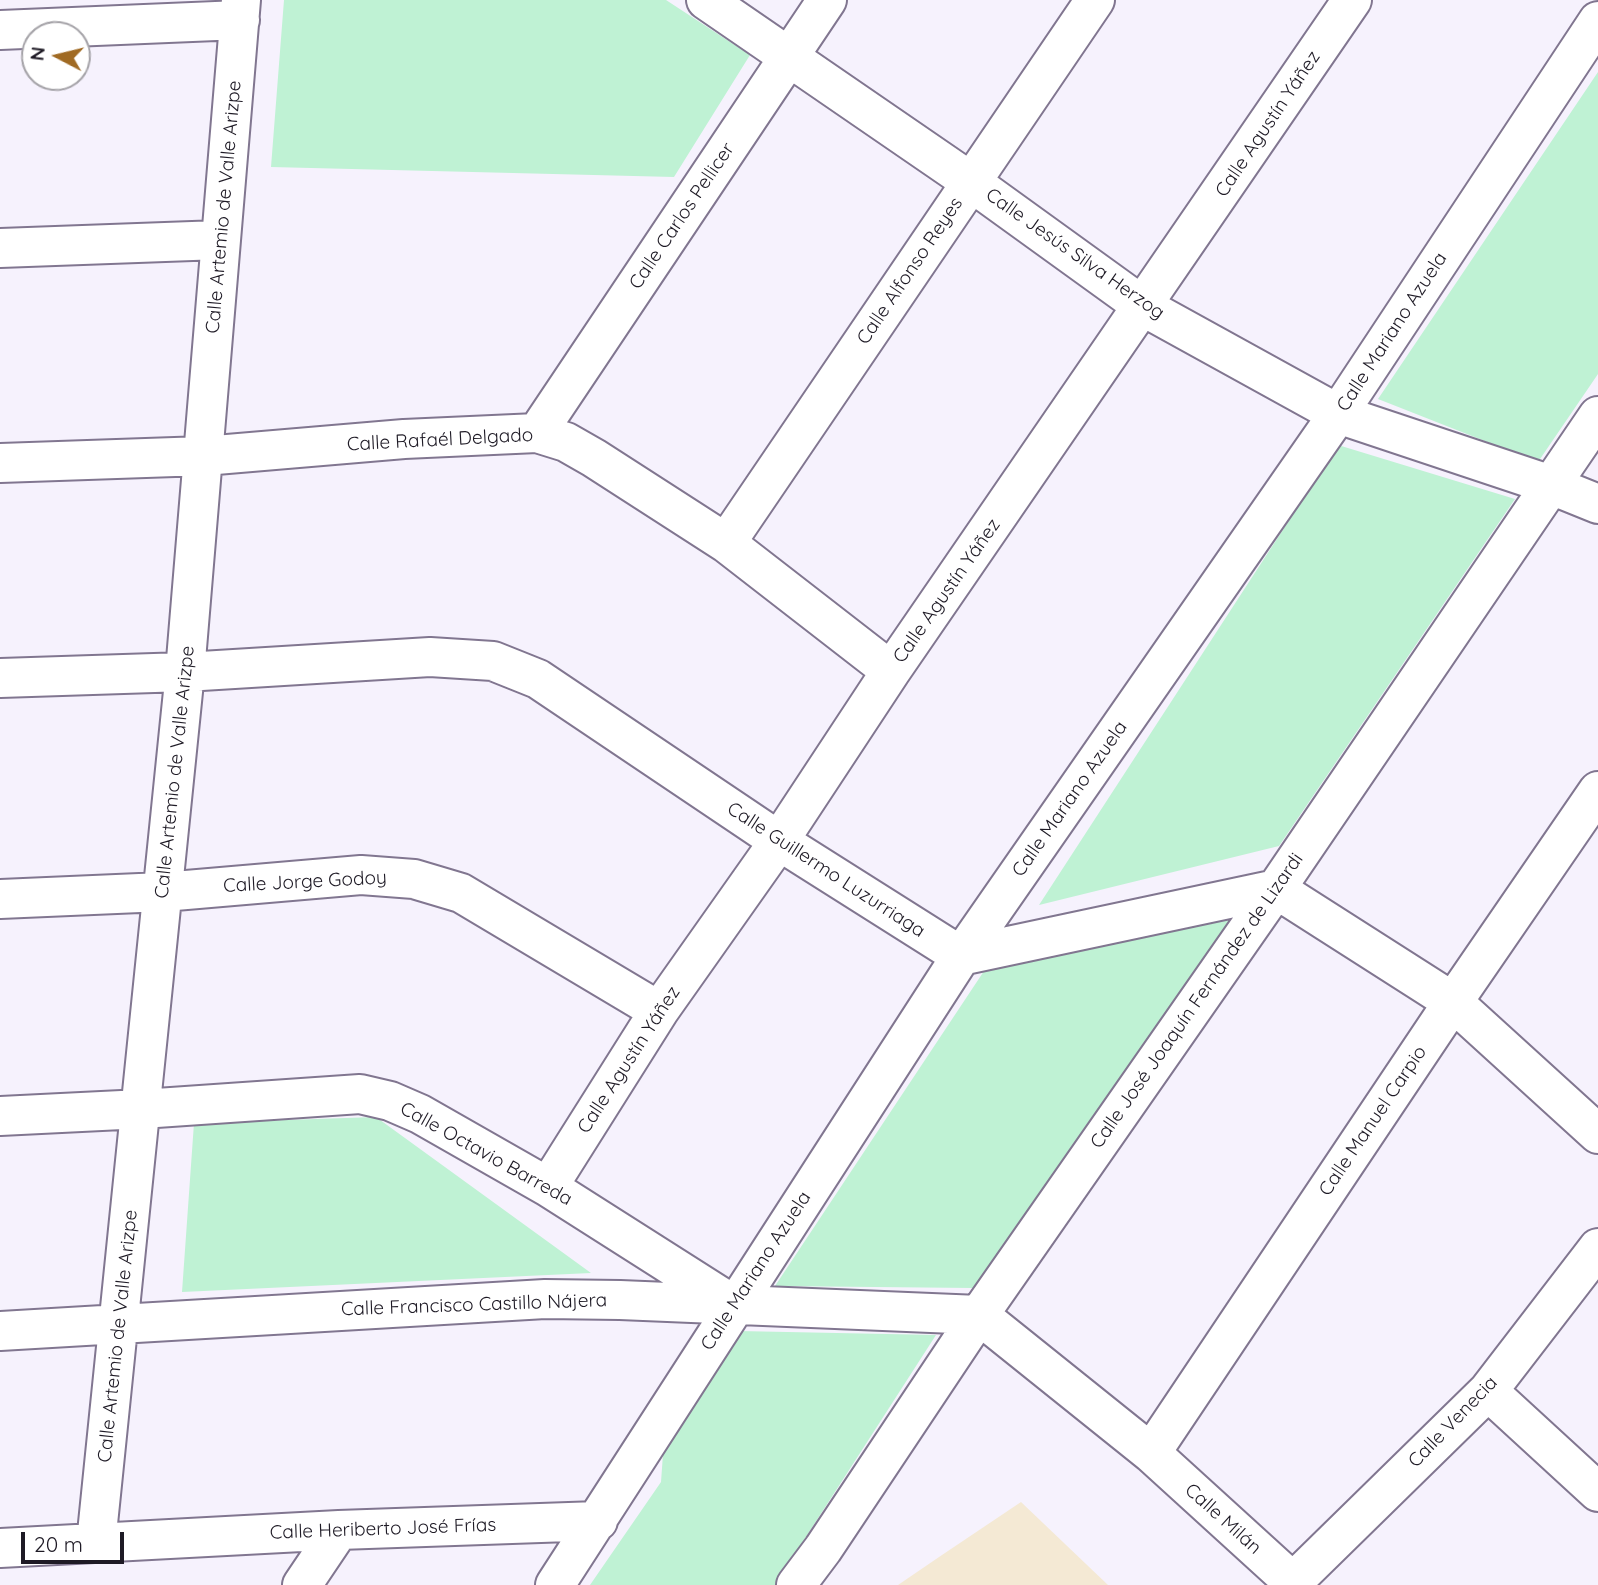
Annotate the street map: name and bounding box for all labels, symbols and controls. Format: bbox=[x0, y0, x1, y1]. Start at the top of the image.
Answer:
north arrow bbox=[21, 21, 91, 91]
text: N bbox=[24, 45, 50, 62]
street label: Calle Agustín Yáñez bbox=[1211, 47, 1325, 201]
street label: Calle Artemio de Valle Arizpe bbox=[202, 80, 246, 334]
street label: Calle Carlos Pellicer bbox=[624, 138, 740, 294]
street label: Calle Jesús Silva Herzog bbox=[981, 184, 1169, 324]
street label: Calle Alfonso Reyes bbox=[852, 193, 968, 349]
street label: Calle Mariano Azuela bbox=[1332, 248, 1452, 416]
street label: Calle Rafaél Delgado bbox=[346, 424, 534, 456]
street label: Calle Agustín Yáñez bbox=[889, 514, 1005, 668]
street label: Calle Artemio de Valle Arizpe bbox=[150, 645, 200, 899]
street label: Calle Mariano Azuela bbox=[1008, 717, 1132, 881]
street label: Calle Guillermo Luzurriaga bbox=[723, 797, 929, 943]
street label: Calle José Joaquín Fernández de Lizardi bbox=[1086, 849, 1308, 1153]
street label: Calle Jorge Godoy bbox=[223, 866, 387, 898]
street label: Calle Agustín Yáñez bbox=[573, 982, 685, 1138]
street label: Calle Manuel Carpio bbox=[1314, 1042, 1432, 1200]
street label: Calle Octavio Barreda bbox=[396, 1097, 576, 1211]
street label: Calle Mariano Azuela bbox=[696, 1187, 816, 1355]
street label: Calle Artemio de Valle Arizpe bbox=[93, 1209, 143, 1463]
street label: Calle Francisco Castillo Nájera bbox=[341, 1289, 607, 1321]
street label: Calle Venecia bbox=[1404, 1371, 1502, 1473]
street label: Calle Milán bbox=[1180, 1479, 1266, 1559]
street label: Calle Heriberto José Frías bbox=[270, 1514, 496, 1544]
scale bar bbox=[24, 1518, 128, 1562]
text: 20 m bbox=[34, 1531, 83, 1557]

